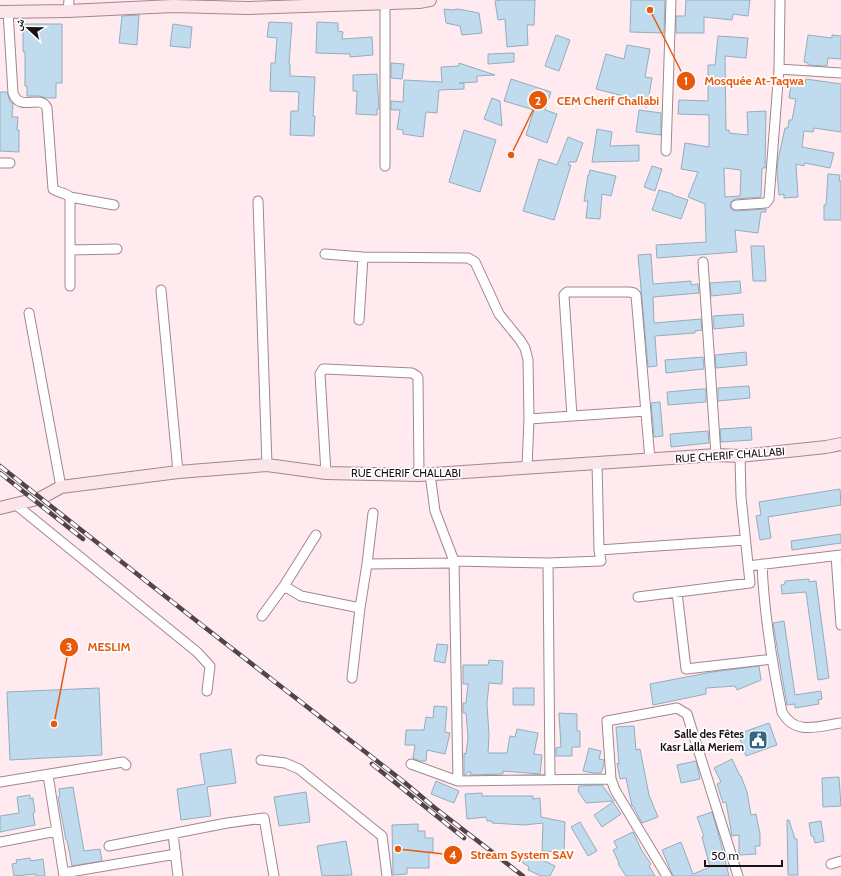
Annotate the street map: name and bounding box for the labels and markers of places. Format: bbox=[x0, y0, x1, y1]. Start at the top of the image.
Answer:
callout: Mosquée At-Taqwa bbox=[676, 69, 811, 93]
callout: CEM Cherif Challabi bbox=[528, 88, 667, 112]
callout: MESLIM bbox=[59, 635, 138, 659]
place label: Salle des Fêtes Kasr Lalla Meriem bbox=[660, 727, 744, 754]
public building icon: Salle des Fêtes Kasr Lalla Meriem bbox=[747, 729, 769, 751]
callout: Stream System SAV bbox=[443, 843, 582, 867]

